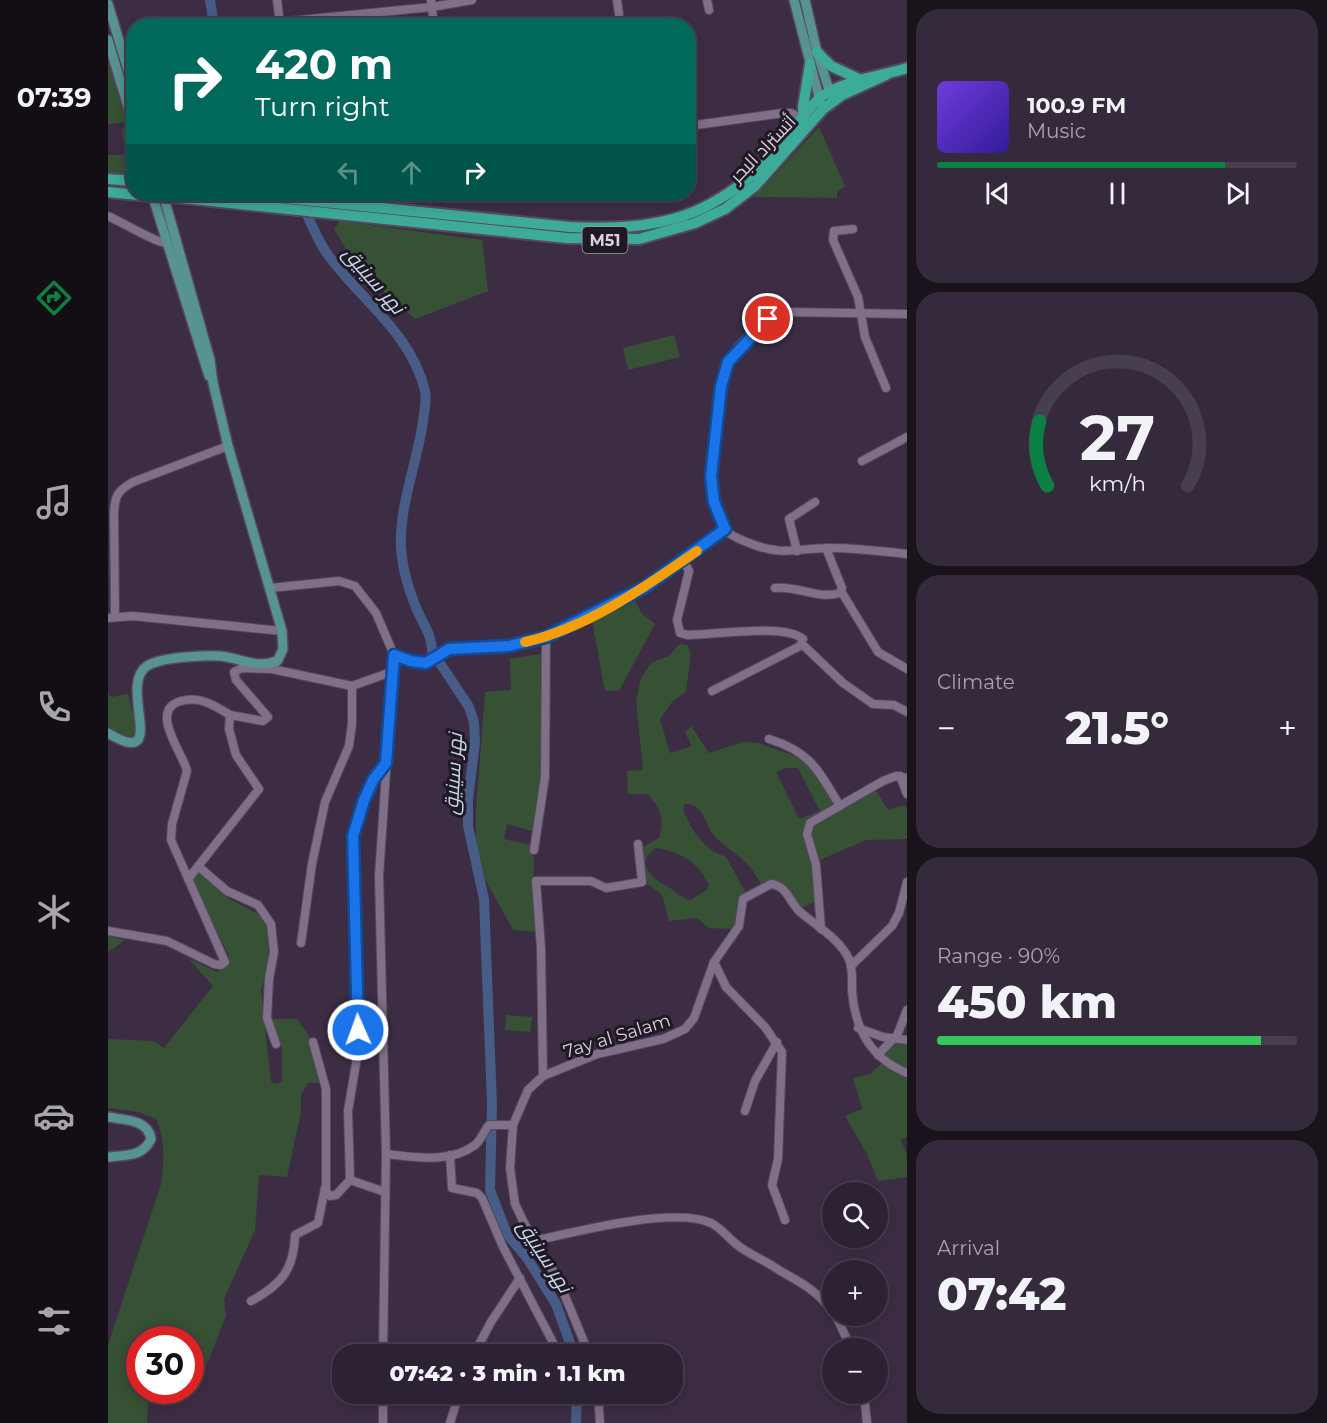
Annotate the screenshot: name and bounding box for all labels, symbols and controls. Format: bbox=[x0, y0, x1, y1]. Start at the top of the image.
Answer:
text: 420 m bbox=[255, 38, 393, 90]
icon: right bbox=[156, 42, 234, 120]
text: 07:39 bbox=[17, 81, 91, 114]
text: Turn right bbox=[255, 90, 390, 123]
text: 100.9 FM bbox=[1027, 92, 1126, 119]
street label: أتستراد البحر bbox=[725, 111, 801, 188]
text: Music bbox=[1027, 119, 1086, 143]
icon: left bbox=[332, 156, 365, 189]
icon: ahead bbox=[395, 156, 428, 189]
icon: right bbox=[458, 156, 491, 189]
icon: previous bbox=[981, 177, 1014, 210]
icon: pause bbox=[1101, 177, 1134, 210]
icon: next bbox=[1221, 177, 1254, 210]
road number: M51 bbox=[582, 227, 628, 253]
water label: نهر سينيق bbox=[337, 241, 412, 321]
icon: directions bbox=[33, 277, 75, 319]
pin bbox=[742, 293, 793, 344]
icon: arrive bbox=[751, 302, 784, 335]
text: 27 bbox=[1079, 400, 1155, 476]
text: km/h bbox=[1088, 470, 1146, 496]
icon: music bbox=[33, 481, 75, 523]
text: Climate bbox=[937, 670, 1015, 694]
icon: phone bbox=[33, 686, 75, 728]
text: 21.5° bbox=[1065, 700, 1169, 755]
text: − bbox=[937, 708, 956, 748]
text: + bbox=[1278, 708, 1297, 748]
water label: نهر سينيق bbox=[439, 730, 468, 816]
icon: climate bbox=[33, 891, 75, 933]
text: Range · 90% bbox=[937, 944, 1060, 968]
text: 450 km bbox=[937, 974, 1117, 1029]
position arrow bbox=[326, 998, 390, 1062]
street label: 7ay al Salam bbox=[561, 1009, 673, 1063]
icon: car bbox=[33, 1095, 75, 1137]
map controls bbox=[822, 1182, 888, 1404]
button: search bbox=[822, 1182, 888, 1248]
water label: نهر سينيق bbox=[512, 1215, 579, 1300]
text: Arrival bbox=[937, 1236, 1000, 1260]
button: + bbox=[822, 1260, 888, 1326]
text: 07:42 bbox=[937, 1266, 1066, 1321]
icon: filters bbox=[33, 1300, 75, 1342]
speed limit sign: 30 bbox=[126, 1326, 204, 1404]
button: − bbox=[822, 1338, 888, 1404]
text: 07:42 · 3 min · 1.1 km bbox=[390, 1360, 625, 1387]

